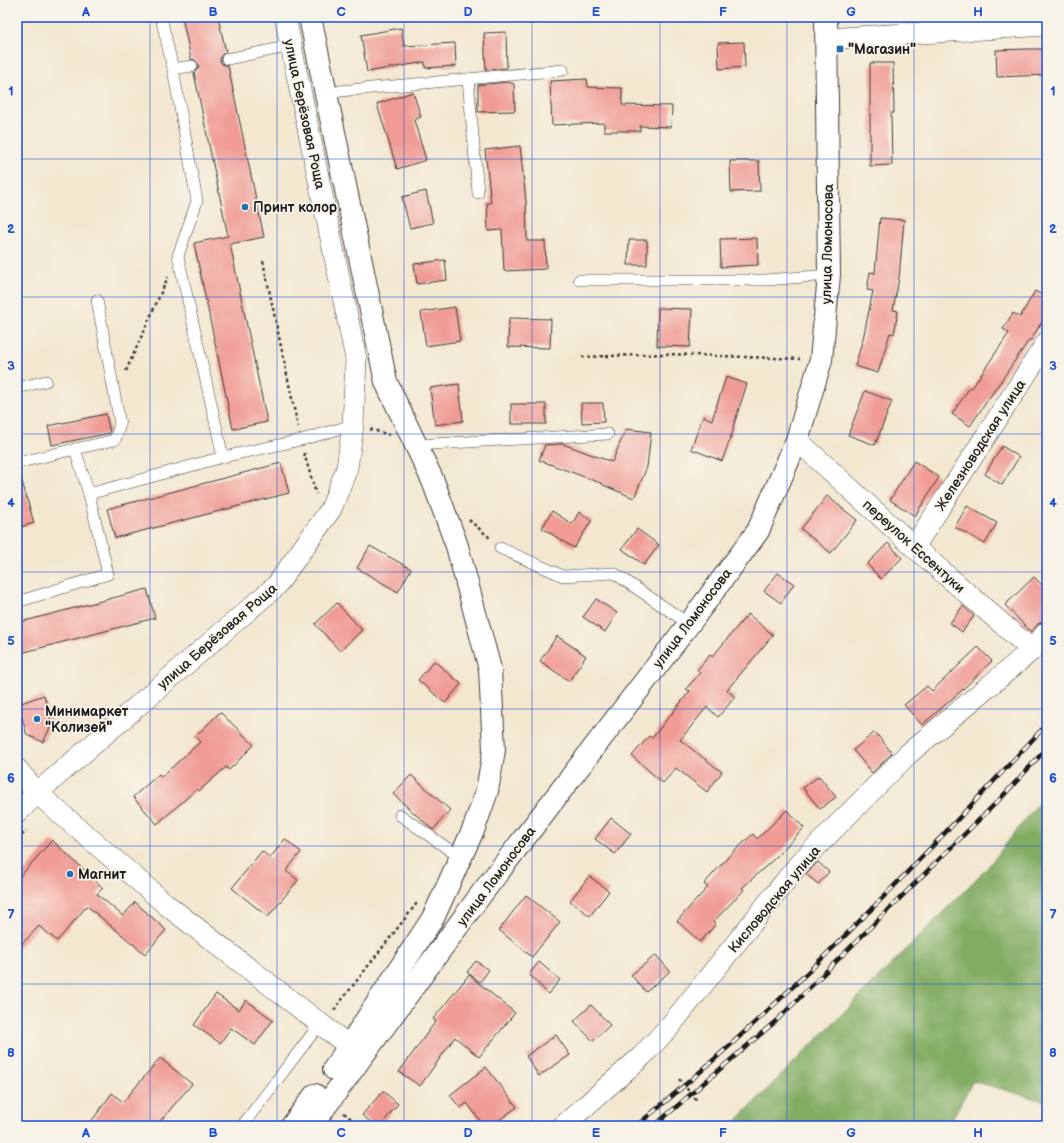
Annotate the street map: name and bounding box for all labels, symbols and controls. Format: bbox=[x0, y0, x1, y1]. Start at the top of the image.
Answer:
text: A bbox=[81, 4, 90, 20]
text: B bbox=[208, 4, 218, 20]
text: C bbox=[336, 4, 346, 20]
text: D bbox=[463, 4, 473, 20]
text: E bbox=[592, 4, 601, 20]
text: F bbox=[719, 4, 727, 20]
text: G bbox=[846, 4, 856, 20]
text: H bbox=[973, 4, 983, 20]
street label: улица Берёзовая Роща bbox=[280, 38, 329, 191]
place label: "Магазин" bbox=[848, 41, 916, 58]
marker: "Магазин" bbox=[835, 44, 845, 54]
text: 1 bbox=[8, 83, 14, 99]
text: 1 bbox=[1050, 83, 1056, 99]
street label: улица Ломоносова bbox=[818, 183, 837, 304]
place label: Принт колор bbox=[253, 199, 338, 216]
marker: Принт колор bbox=[240, 202, 250, 212]
text: 2 bbox=[7, 221, 15, 237]
text: 2 bbox=[1049, 221, 1057, 237]
text: 3 bbox=[7, 358, 15, 374]
text: 3 bbox=[1049, 358, 1057, 374]
street label: Железноводская улица bbox=[932, 376, 1030, 514]
text: 4 bbox=[7, 495, 15, 511]
text: 4 bbox=[1049, 495, 1057, 511]
street label: переулок Ессентуки bbox=[859, 496, 968, 597]
street label: улица Ломоносова bbox=[649, 565, 736, 671]
street label: улица Берёзовая Роща bbox=[154, 579, 281, 693]
text: 5 bbox=[7, 633, 15, 649]
text: 5 bbox=[1049, 633, 1057, 649]
place label: Минимаркет "Колизей" bbox=[45, 703, 129, 736]
marker: Минимаркет "Колизей" bbox=[32, 714, 42, 724]
text: 6 bbox=[7, 770, 15, 786]
text: 6 bbox=[1049, 770, 1057, 786]
street label: улица Ломоносова bbox=[453, 823, 540, 929]
street label: Кисловодская улица bbox=[725, 842, 825, 956]
place label: Магнит bbox=[78, 866, 126, 883]
marker: Магнит bbox=[65, 869, 75, 879]
text: 7 bbox=[7, 907, 15, 923]
text: 7 bbox=[1049, 907, 1057, 923]
text: 8 bbox=[7, 1045, 15, 1061]
text: 8 bbox=[1049, 1045, 1057, 1061]
text: A bbox=[81, 1125, 90, 1141]
text: B bbox=[208, 1125, 218, 1141]
text: C bbox=[336, 1125, 346, 1141]
text: D bbox=[463, 1125, 473, 1141]
text: E bbox=[592, 1125, 601, 1141]
text: F bbox=[719, 1125, 727, 1141]
text: G bbox=[846, 1125, 856, 1141]
text: H bbox=[973, 1125, 983, 1141]

